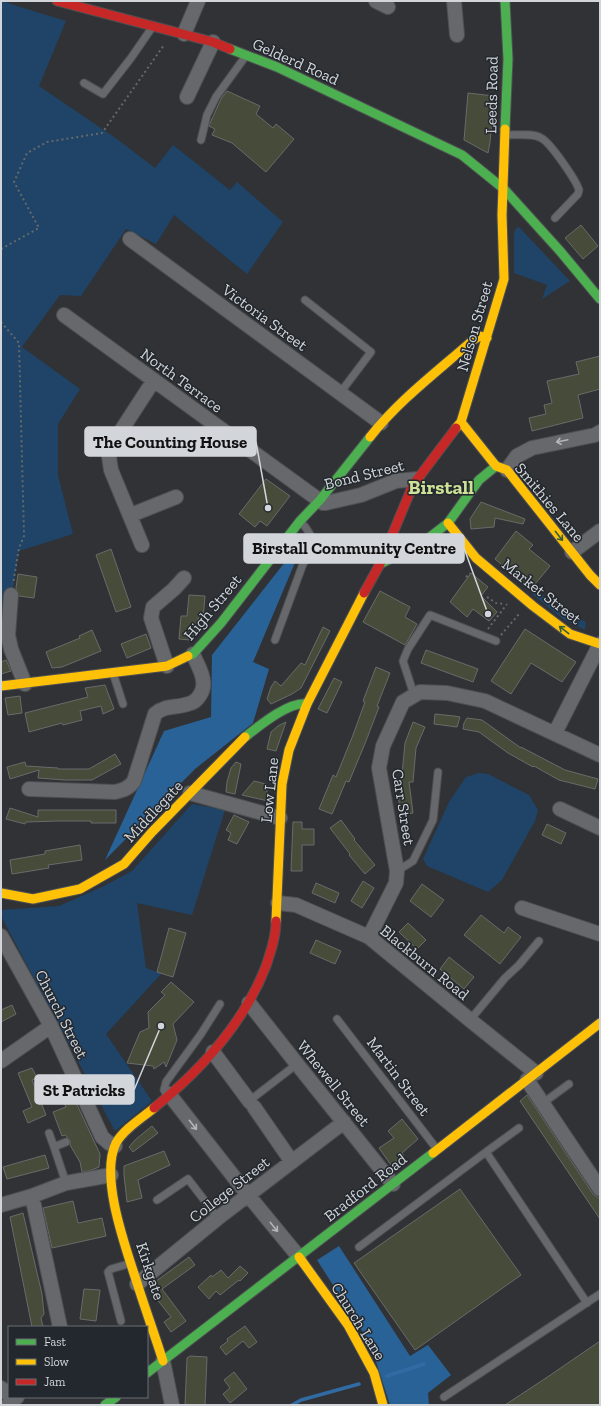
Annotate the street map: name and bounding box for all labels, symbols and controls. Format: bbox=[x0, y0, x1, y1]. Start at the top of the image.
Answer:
street label: Gelderd Road bbox=[250, 34, 342, 89]
street label: Leeds Road bbox=[481, 56, 502, 134]
street label: Nelson Street bbox=[452, 279, 497, 374]
street label: Victoria Street bbox=[218, 280, 311, 355]
street label: North Terrace bbox=[137, 344, 227, 417]
callout: The Counting House bbox=[85, 427, 256, 456]
text: The Counting House bbox=[93, 432, 247, 452]
one-way arrow bbox=[556, 438, 569, 446]
street label: Bond Street bbox=[322, 455, 406, 494]
street label: Smithies Lane bbox=[511, 459, 588, 546]
district label: Birstall bbox=[408, 475, 474, 499]
one-way arrow bbox=[555, 530, 564, 541]
callout: Birstall Community Centre bbox=[244, 534, 464, 563]
text: Birstall Community Centre bbox=[252, 538, 456, 558]
street label: Market Street bbox=[498, 554, 585, 628]
street label: High Street bbox=[179, 571, 245, 644]
one-way arrow bbox=[558, 626, 569, 634]
street label: Low Lane bbox=[257, 757, 282, 824]
street label: Carr Street bbox=[388, 768, 419, 847]
street label: Middlegate bbox=[120, 776, 187, 846]
street label: Blackburn Road bbox=[376, 921, 473, 1004]
street label: Church Street bbox=[31, 967, 92, 1062]
street label: Martin Street bbox=[363, 1033, 434, 1120]
street label: Whewell Street bbox=[293, 1036, 374, 1130]
callout: St Patricks bbox=[35, 1075, 134, 1104]
text: St Patricks bbox=[43, 1080, 126, 1100]
one-way arrow bbox=[189, 1120, 197, 1131]
street label: Bradford Road bbox=[320, 1149, 411, 1226]
street label: College Street bbox=[185, 1152, 273, 1227]
one-way arrow bbox=[269, 1222, 278, 1232]
street label: Kirkgate bbox=[132, 1240, 169, 1302]
street label: Church Lane bbox=[327, 1279, 390, 1364]
legend bbox=[8, 1326, 148, 1398]
text: Fast bbox=[44, 1335, 67, 1349]
text: Slow bbox=[44, 1355, 70, 1369]
text: Jam bbox=[44, 1375, 66, 1389]

